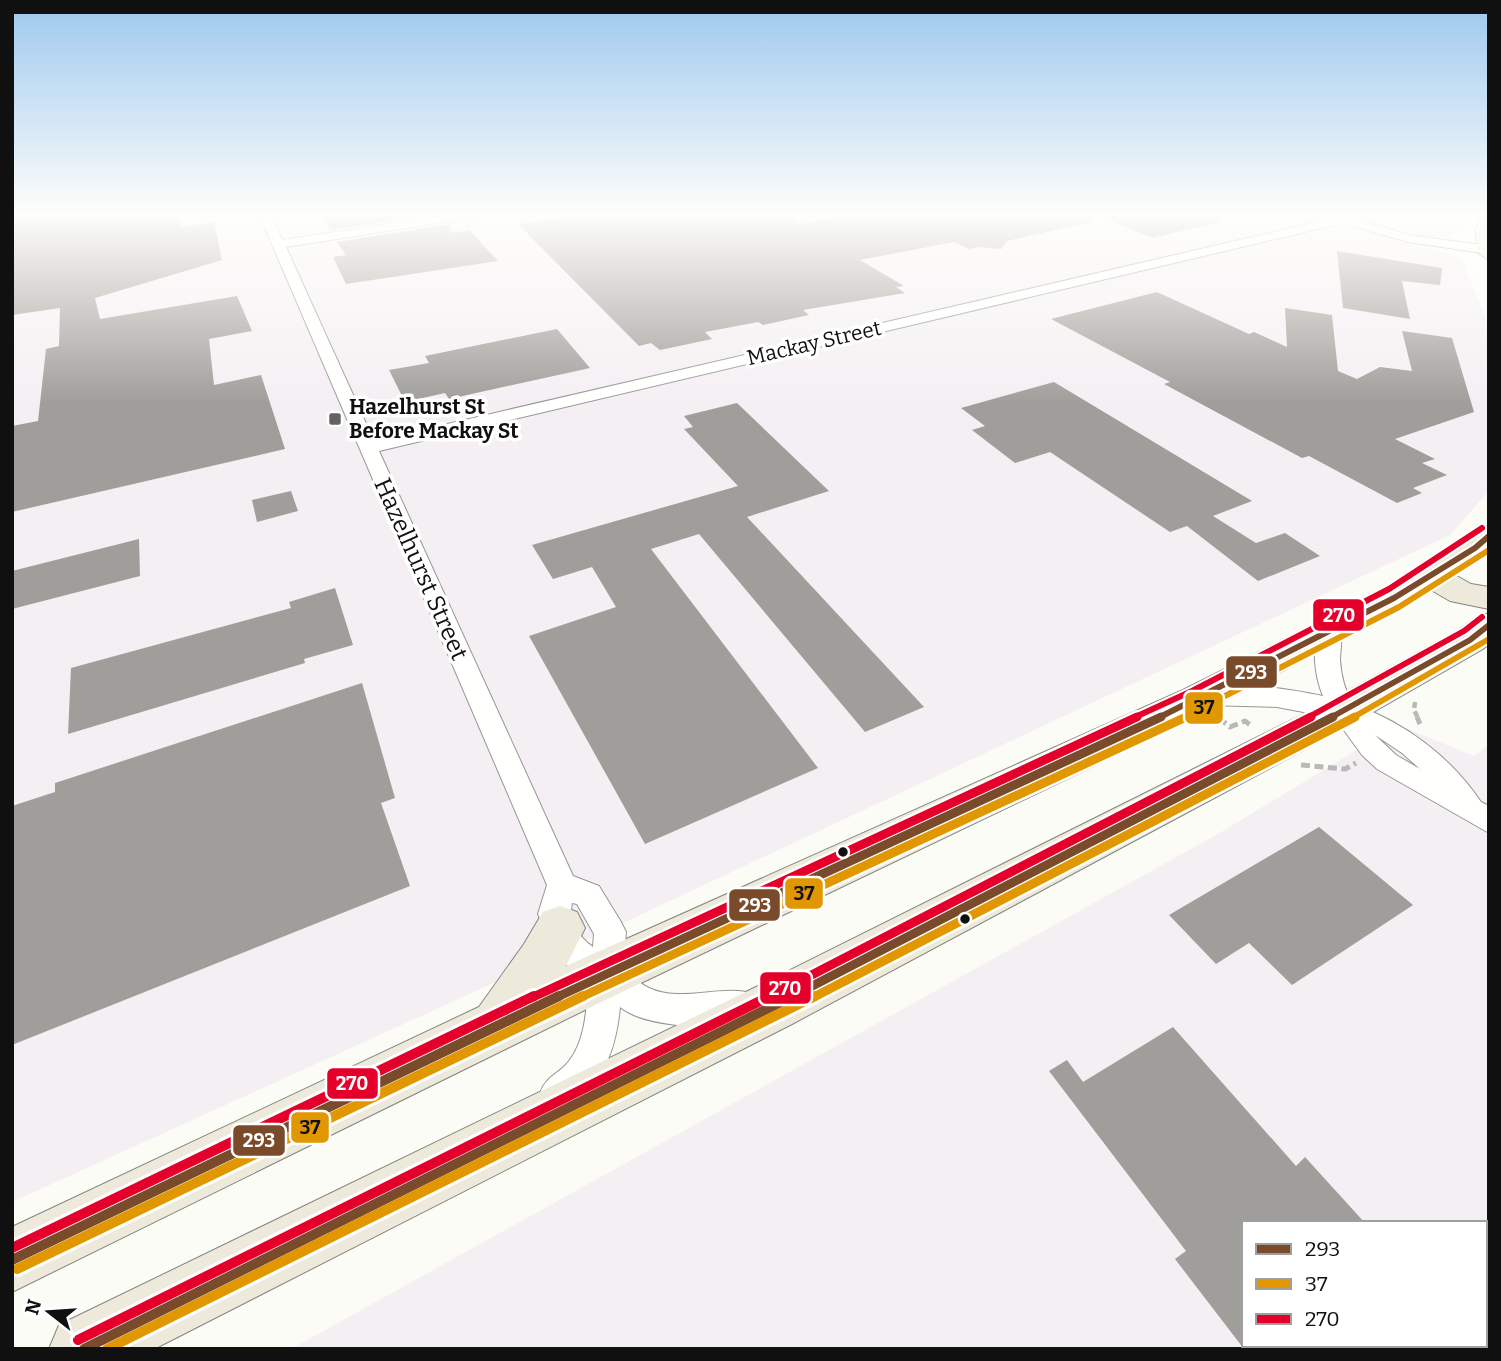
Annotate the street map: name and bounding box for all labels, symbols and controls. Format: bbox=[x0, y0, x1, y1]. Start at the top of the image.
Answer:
street label: Mackay Street bbox=[744, 315, 884, 371]
place label: Hazelhurst St Before Mackay St bbox=[349, 394, 519, 444]
marker: Hazelhurst St Before Mackay St bbox=[327, 411, 343, 427]
street label: Hazelhurst Street bbox=[368, 474, 474, 665]
line badge: 270 bbox=[1312, 598, 1365, 632]
text: 270 bbox=[1323, 604, 1355, 627]
line badge: 293 bbox=[1225, 655, 1278, 689]
text: 293 bbox=[1235, 661, 1267, 684]
line badge: 37 bbox=[1184, 691, 1224, 725]
text: 37 bbox=[1193, 696, 1215, 719]
unlabelled marker bbox=[836, 845, 850, 859]
line badge: 37 bbox=[784, 877, 824, 910]
text: 37 bbox=[793, 882, 815, 905]
line badge: 293 bbox=[728, 888, 781, 922]
text: 293 bbox=[739, 894, 771, 917]
unlabelled marker bbox=[958, 912, 972, 926]
line badge: 270 bbox=[759, 971, 812, 1005]
text: 270 bbox=[769, 977, 801, 1000]
line badge: 270 bbox=[326, 1067, 379, 1100]
text: 270 bbox=[336, 1072, 368, 1095]
line badge: 37 bbox=[290, 1111, 330, 1144]
text: 37 bbox=[299, 1116, 321, 1139]
line badge: 293 bbox=[232, 1124, 286, 1157]
text: 293 bbox=[243, 1129, 275, 1152]
legend bbox=[1242, 1221, 1487, 1347]
text: 293 bbox=[1305, 1236, 1340, 1262]
text: 37 bbox=[1305, 1271, 1328, 1297]
north arrow bbox=[14, 1277, 84, 1347]
text: N bbox=[20, 1296, 46, 1318]
text: 270 bbox=[1305, 1306, 1340, 1332]

